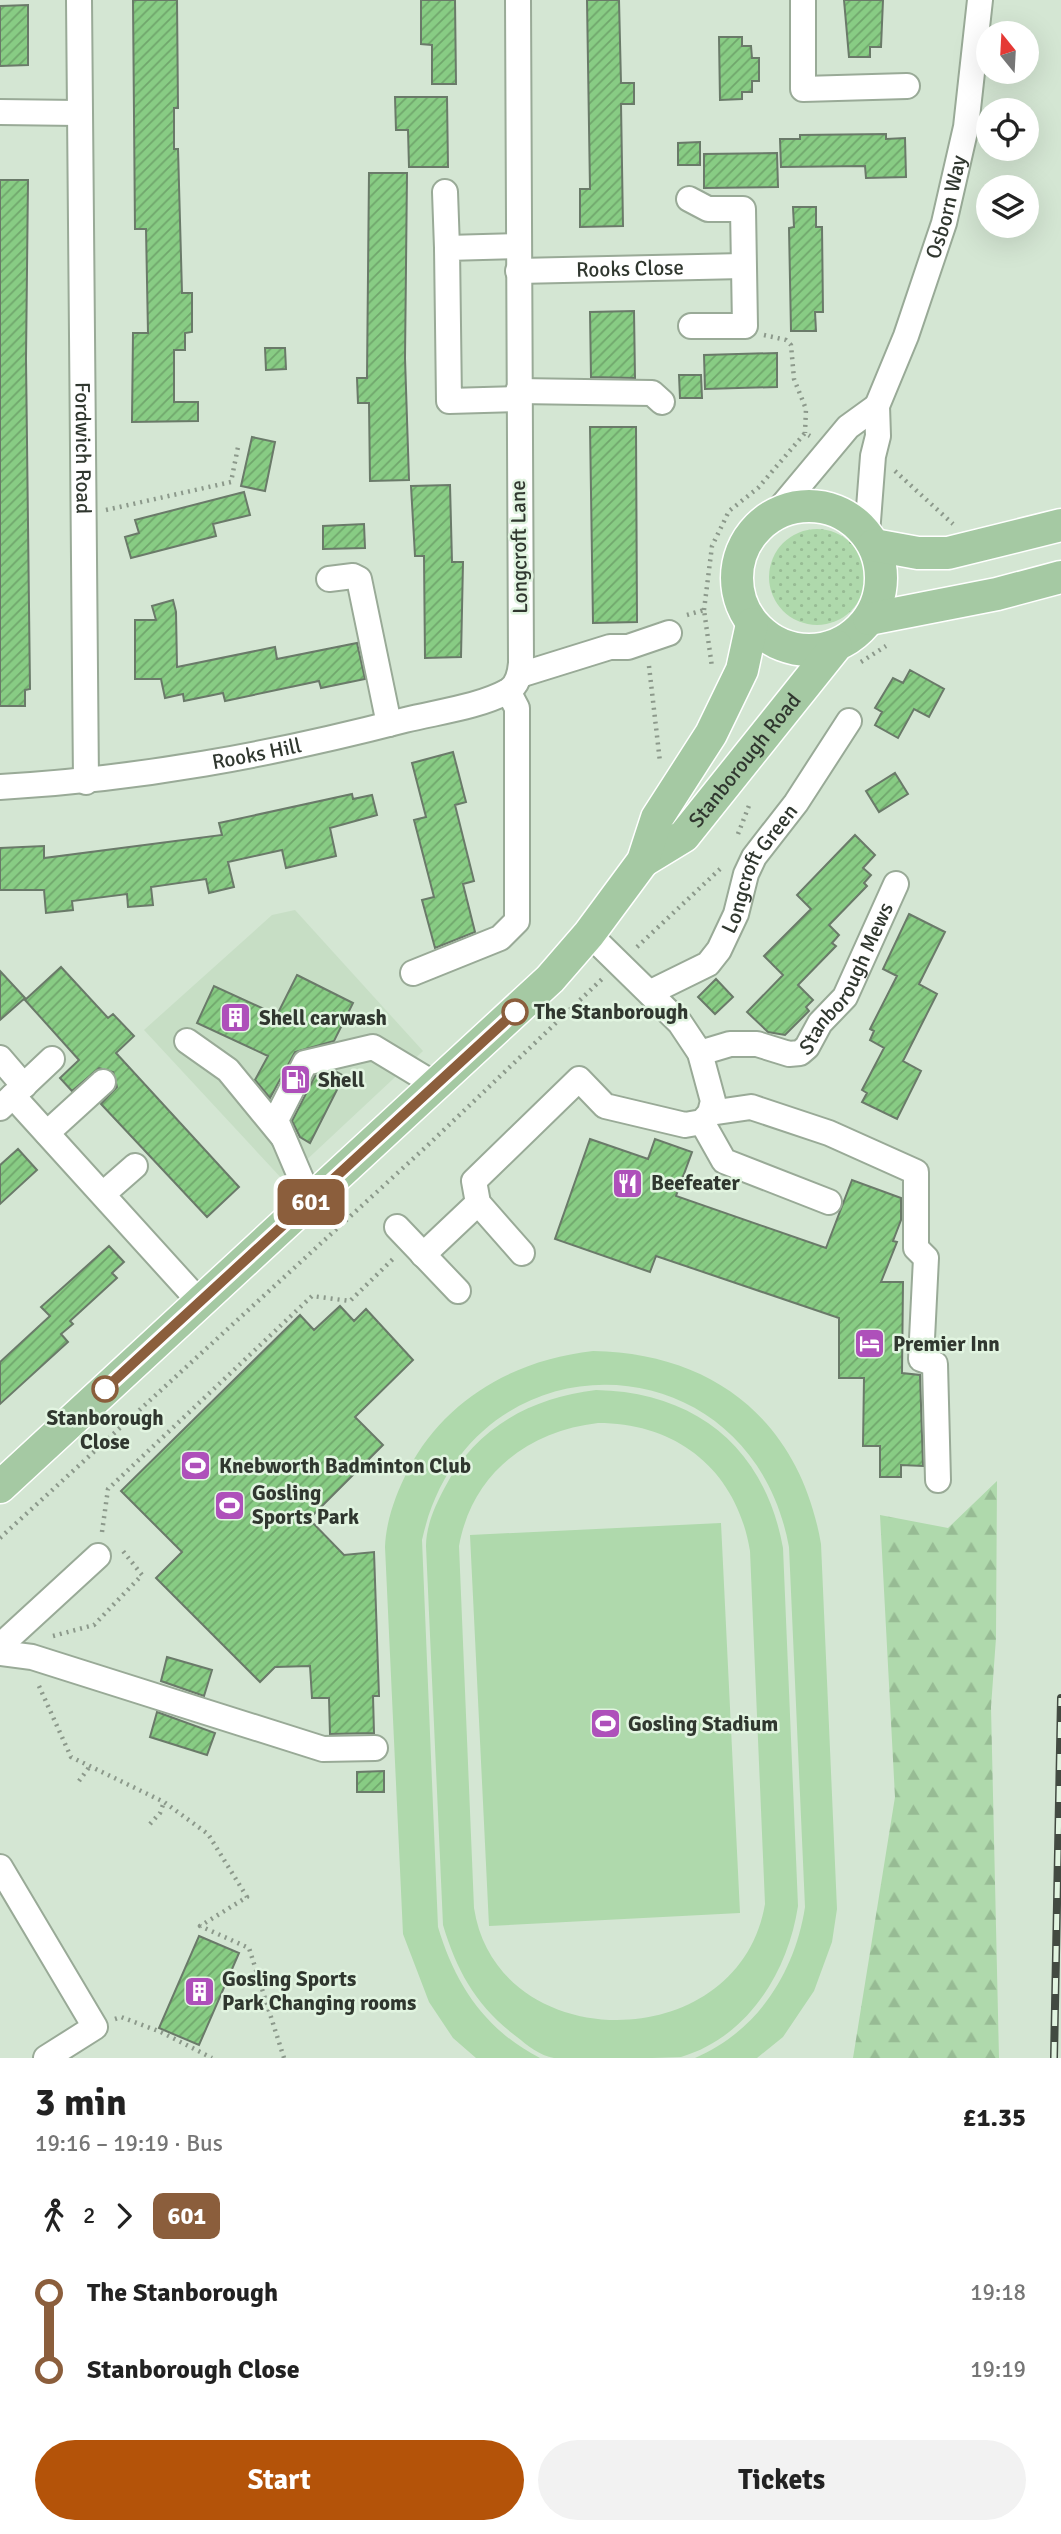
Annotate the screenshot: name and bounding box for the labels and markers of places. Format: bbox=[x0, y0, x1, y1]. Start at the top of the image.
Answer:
marker: The Stanborough bbox=[502, 999, 528, 1025]
place label: The Stanborough bbox=[534, 999, 688, 1025]
building icon: Shell carwash bbox=[219, 1001, 253, 1035]
place label: Shell carwash bbox=[259, 1005, 387, 1031]
fuel station icon: Shell bbox=[278, 1063, 312, 1097]
place label: Shell bbox=[318, 1067, 365, 1093]
restaurant icon: Beefeater bbox=[611, 1166, 645, 1200]
place label: Beefeater bbox=[651, 1170, 740, 1196]
hotel icon: Premier Inn bbox=[853, 1327, 887, 1361]
place label: Premier Inn bbox=[893, 1331, 1000, 1357]
marker: Stanborough Close bbox=[92, 1376, 118, 1402]
place label: Stanborough Close bbox=[46, 1405, 164, 1455]
sports icon: Knebworth Badminton Club bbox=[179, 1449, 213, 1483]
place label: Knebworth Badminton Club bbox=[219, 1453, 471, 1479]
place label: Gosling Sports Park bbox=[252, 1480, 359, 1530]
sports icon: Gosling Sports Park bbox=[212, 1488, 246, 1522]
sports icon: Gosling Stadium bbox=[588, 1707, 622, 1741]
place label: Gosling Stadium bbox=[628, 1711, 778, 1737]
place label: Gosling Sports Park Changing rooms bbox=[222, 1966, 416, 2016]
building icon: Gosling Sports Park Changing rooms bbox=[182, 1974, 216, 2008]

